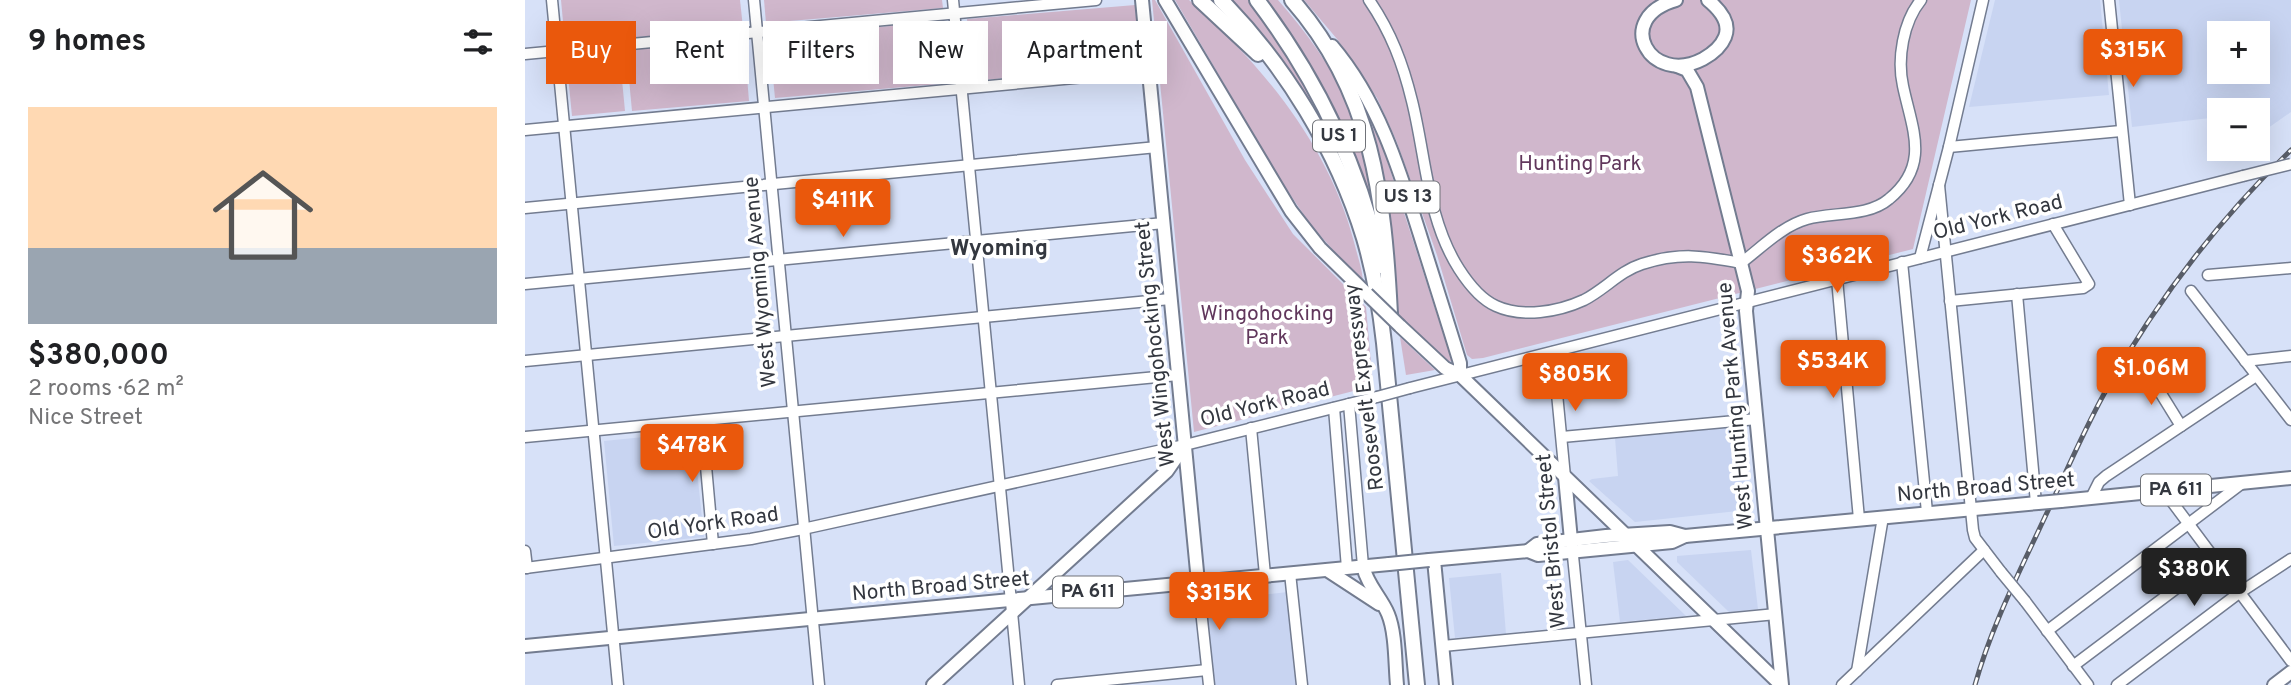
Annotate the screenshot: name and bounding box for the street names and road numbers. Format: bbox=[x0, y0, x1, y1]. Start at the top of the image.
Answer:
road number: US 1 bbox=[1313, 120, 1365, 152]
street label: West Wyoming Avenue bbox=[738, 175, 784, 389]
road number: US 13 bbox=[1377, 182, 1439, 212]
street label: Old York Road bbox=[1930, 189, 2066, 247]
street label: West Wingohocking Street bbox=[1130, 220, 1182, 468]
street label: West Hunting Park Avenue bbox=[1712, 281, 1760, 531]
street label: Roosevelt Expressway bbox=[1339, 282, 1391, 492]
street label: Old York Road bbox=[1197, 376, 1333, 434]
street label: West Bristol Street bbox=[1531, 452, 1573, 630]
street label: North Broad Street bbox=[1896, 467, 2076, 509]
road number: PA 611 bbox=[2141, 475, 2211, 505]
street label: Old York Road bbox=[645, 501, 781, 547]
street label: North Broad Street bbox=[851, 566, 1031, 608]
road number: PA 611 bbox=[1053, 576, 1123, 608]

